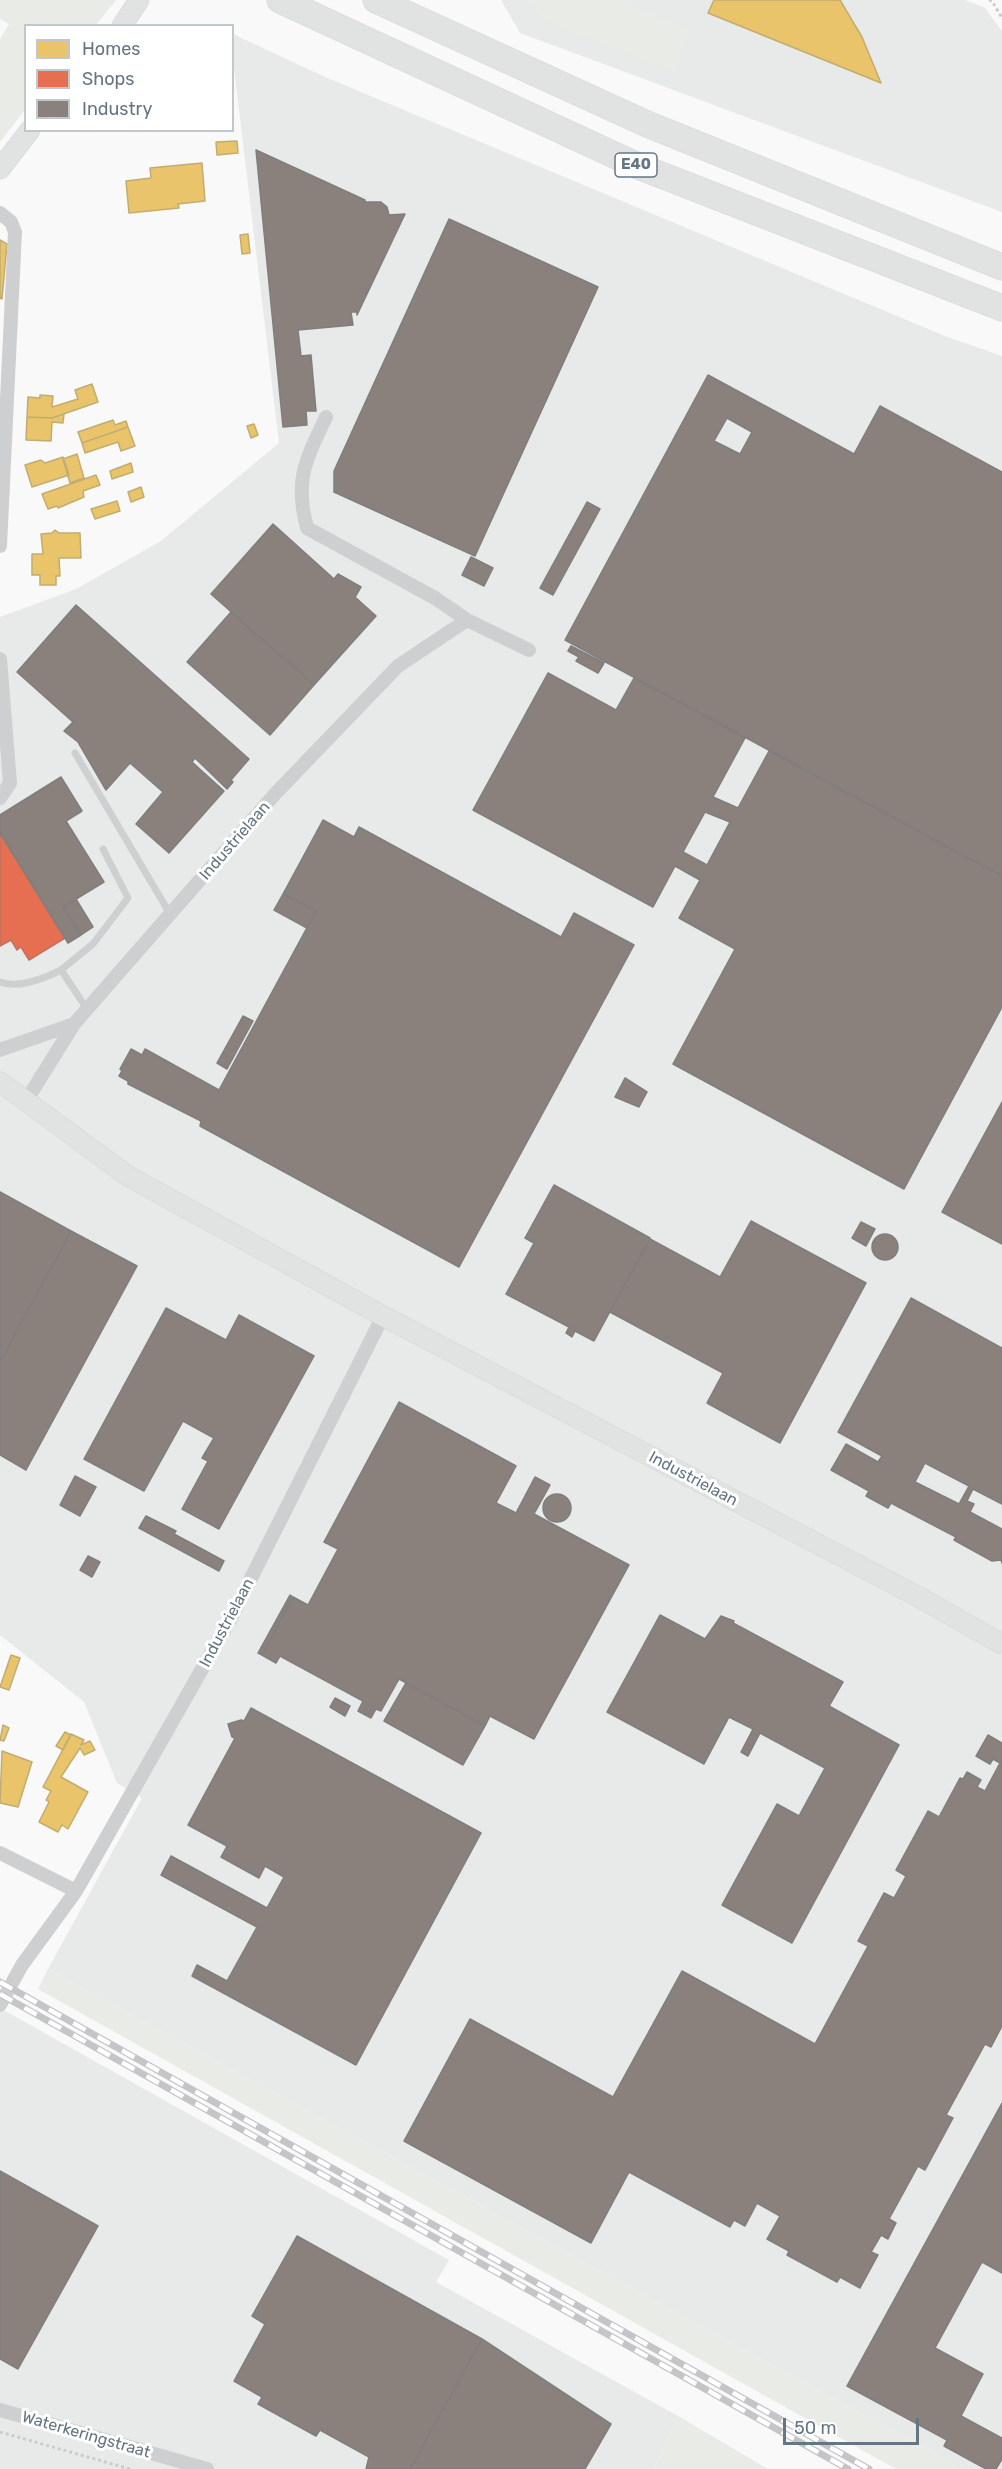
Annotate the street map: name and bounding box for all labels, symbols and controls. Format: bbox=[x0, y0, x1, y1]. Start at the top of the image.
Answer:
legend bbox=[24, 24, 234, 132]
text: Homes bbox=[82, 38, 140, 60]
text: Shops bbox=[82, 68, 134, 90]
text: Industry bbox=[82, 98, 152, 120]
road number: E40 bbox=[615, 153, 657, 177]
street label: Industrielaan bbox=[196, 798, 274, 884]
street label: Industrielaan bbox=[645, 1448, 741, 1510]
street label: Industrielaan bbox=[196, 1575, 258, 1671]
scale bar bbox=[786, 2406, 922, 2444]
street label: Waterkeringstraat bbox=[20, 2407, 152, 2463]
text: 50 m bbox=[794, 2417, 837, 2439]

